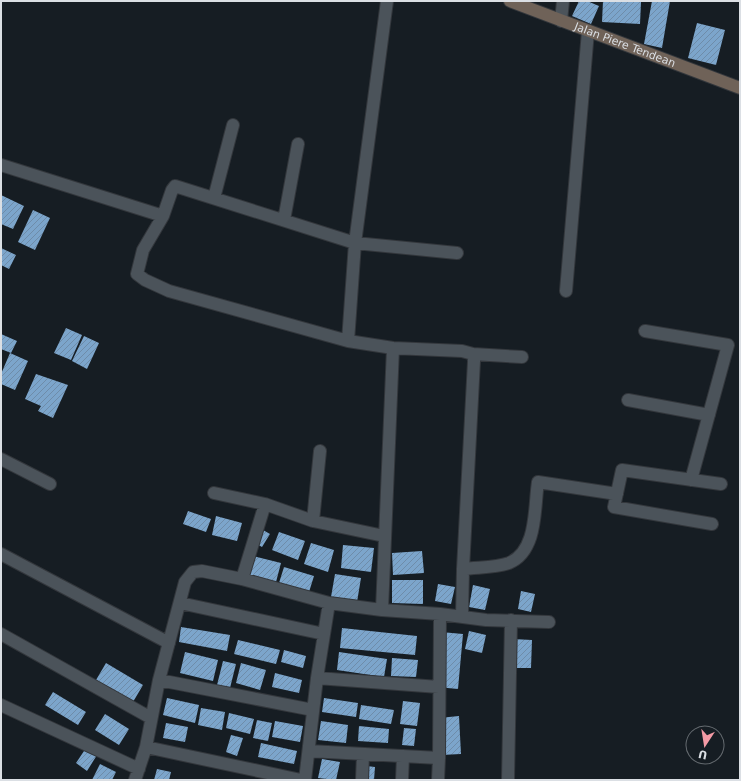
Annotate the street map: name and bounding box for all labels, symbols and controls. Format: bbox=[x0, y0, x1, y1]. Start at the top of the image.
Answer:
street label: Jalan Piere Tendean bbox=[571, 20, 677, 70]
north arrow bbox=[685, 725, 725, 765]
text: U bbox=[697, 747, 709, 762]

